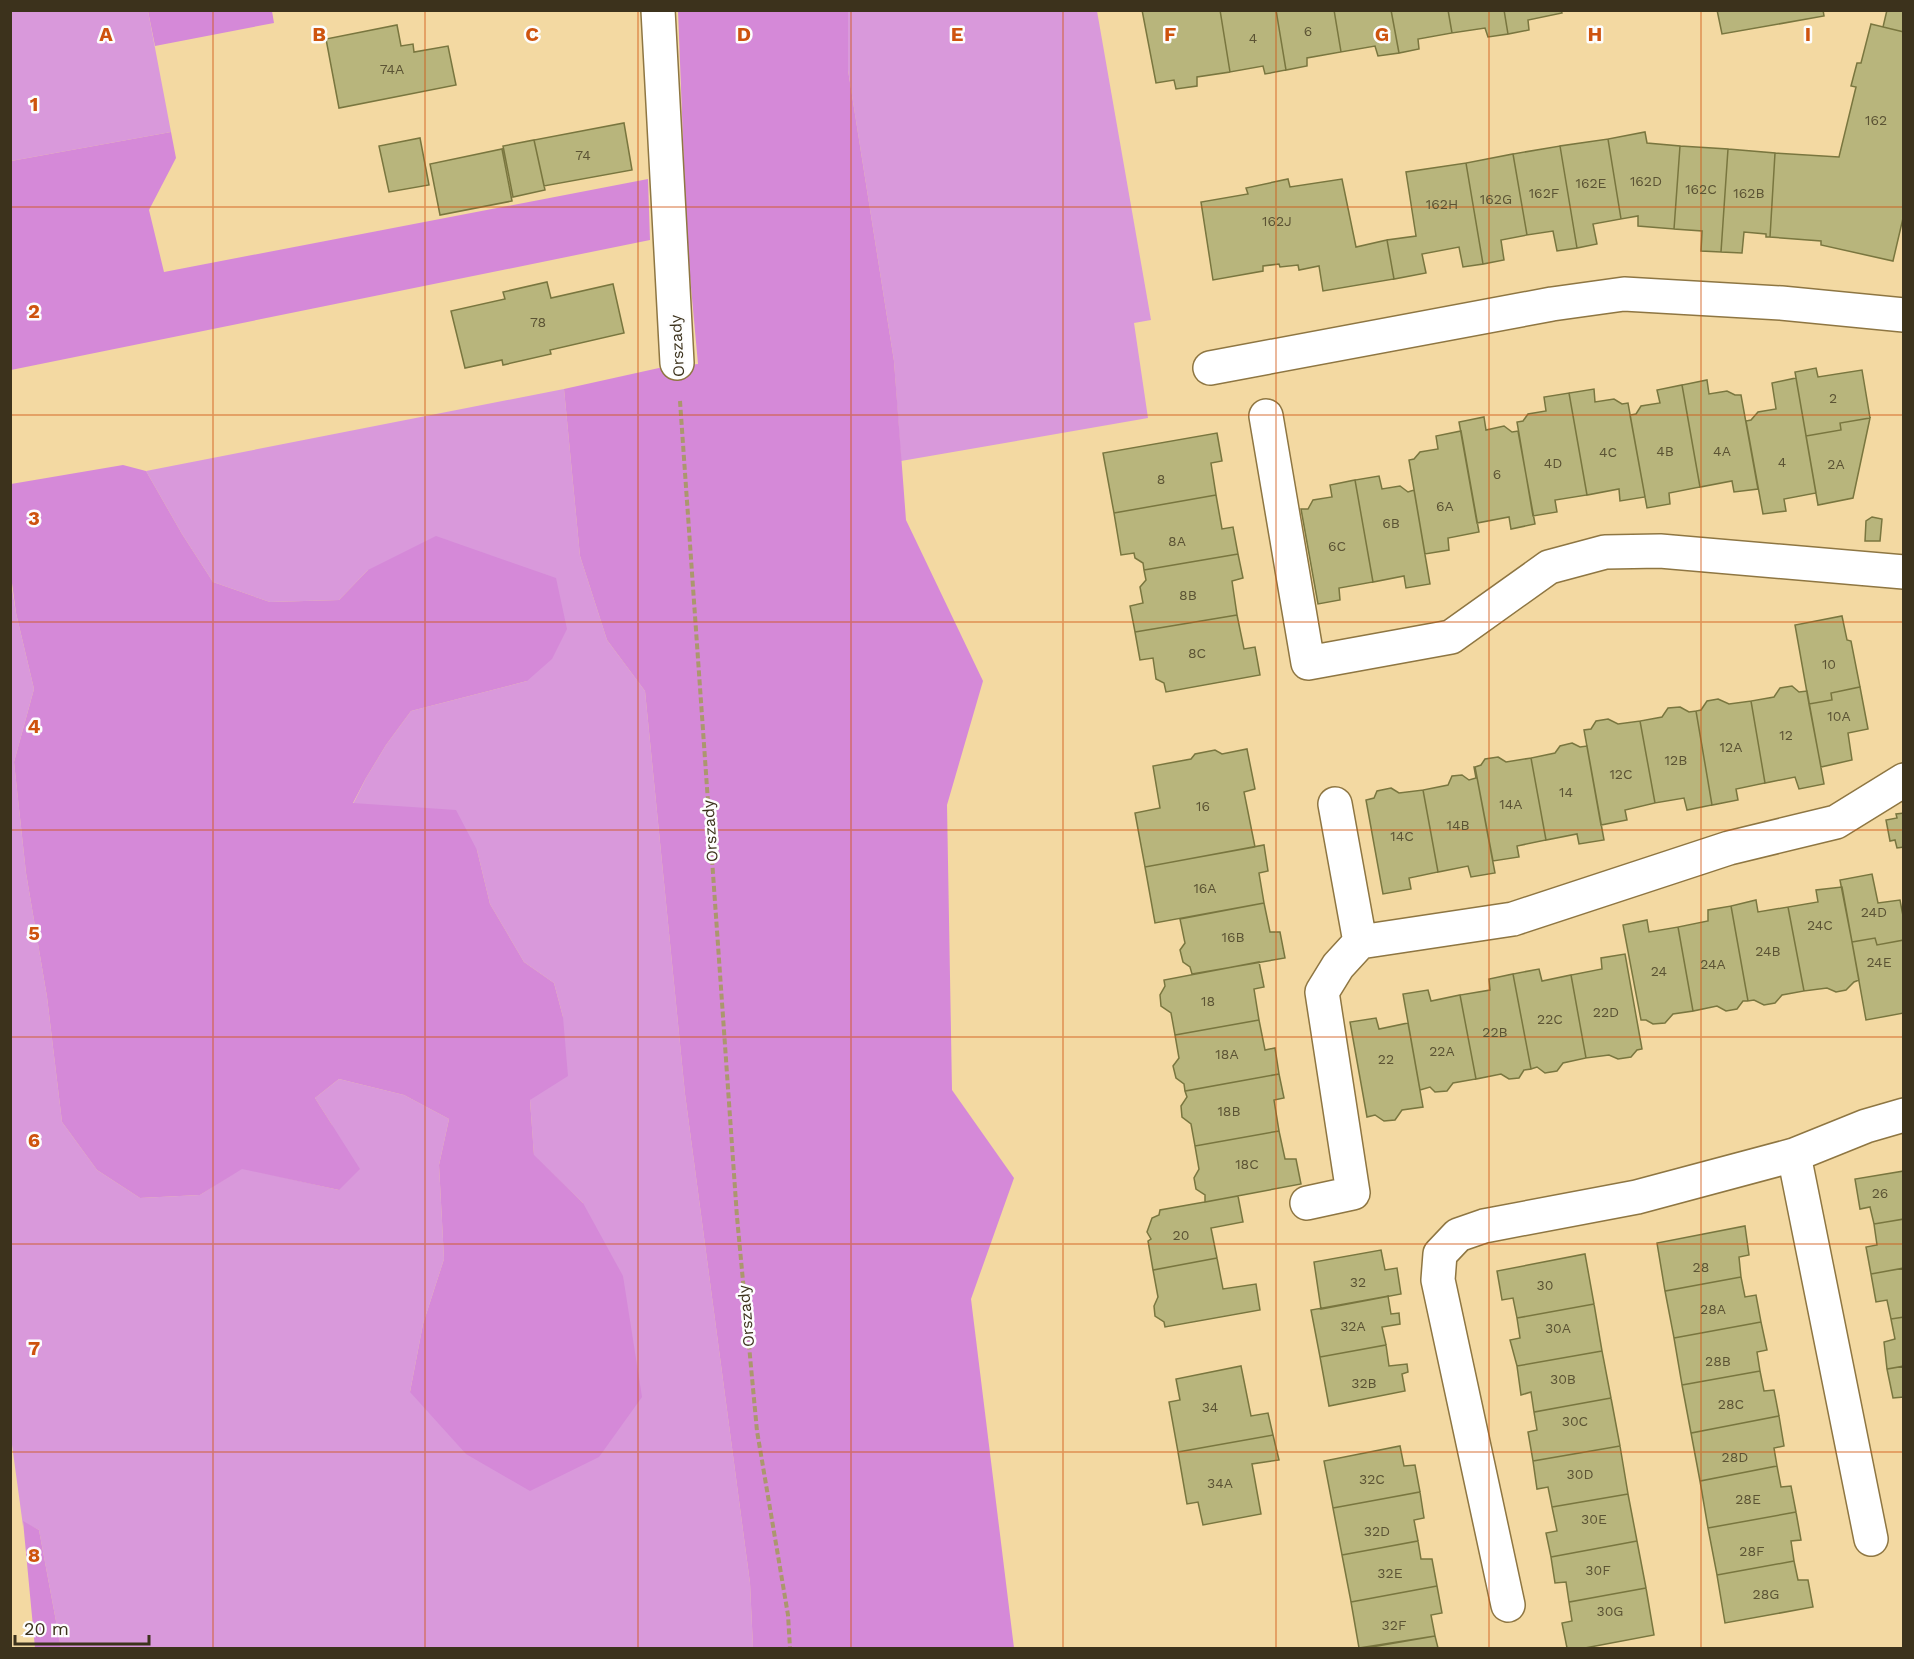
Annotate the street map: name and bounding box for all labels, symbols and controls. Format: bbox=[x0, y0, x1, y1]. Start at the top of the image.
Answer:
text: A bbox=[99, 22, 113, 46]
text: B bbox=[312, 22, 326, 46]
text: C bbox=[525, 22, 539, 46]
text: D bbox=[737, 22, 751, 46]
text: E bbox=[951, 22, 963, 46]
text: F bbox=[1164, 22, 1176, 46]
text: G bbox=[1375, 22, 1389, 46]
text: H bbox=[1588, 22, 1602, 46]
text: I bbox=[1805, 22, 1811, 46]
house number: 6 bbox=[1304, 23, 1312, 39]
house number: 4 bbox=[1249, 30, 1257, 46]
house number: 74A bbox=[380, 61, 404, 77]
text: 1 bbox=[30, 92, 38, 116]
house number: 162 bbox=[1865, 112, 1887, 128]
house number: 74 bbox=[575, 147, 591, 163]
house number: 162D bbox=[1630, 173, 1662, 189]
house number: 162E bbox=[1575, 175, 1607, 191]
house number: 162C bbox=[1685, 181, 1717, 197]
house number: 162F bbox=[1529, 185, 1559, 201]
house number: 162B bbox=[1733, 185, 1765, 201]
house number: 162G bbox=[1480, 191, 1512, 207]
house number: 162H bbox=[1426, 196, 1458, 212]
house number: 162J bbox=[1262, 213, 1292, 229]
text: 2 bbox=[28, 299, 40, 323]
house number: 78 bbox=[530, 314, 546, 330]
street label: Orszady bbox=[666, 314, 688, 378]
house number: 2 bbox=[1829, 390, 1837, 406]
house number: 4B bbox=[1656, 443, 1674, 459]
house number: 4A bbox=[1713, 443, 1731, 459]
house number: 4C bbox=[1599, 444, 1617, 460]
house number: 4 bbox=[1778, 454, 1786, 470]
house number: 4D bbox=[1544, 455, 1562, 471]
house number: 2A bbox=[1827, 456, 1845, 472]
house number: 6 bbox=[1493, 466, 1501, 482]
house number: 8 bbox=[1157, 471, 1165, 487]
house number: 6A bbox=[1436, 498, 1454, 514]
text: 3 bbox=[28, 506, 40, 530]
house number: 6B bbox=[1382, 515, 1400, 531]
house number: 8A bbox=[1168, 533, 1186, 549]
house number: 6C bbox=[1328, 538, 1346, 554]
house number: 8B bbox=[1179, 587, 1197, 603]
house number: 8C bbox=[1188, 645, 1206, 661]
house number: 10 bbox=[1822, 656, 1836, 672]
house number: 10A bbox=[1827, 708, 1851, 724]
text: 4 bbox=[28, 714, 41, 738]
house number: 12 bbox=[1779, 727, 1793, 743]
house number: 12A bbox=[1720, 739, 1742, 755]
house number: 12B bbox=[1665, 752, 1687, 768]
house number: 12C bbox=[1609, 766, 1633, 782]
house number: 14 bbox=[1559, 784, 1573, 800]
house number: 14A bbox=[1499, 796, 1523, 812]
street label: Orszady bbox=[698, 798, 722, 863]
house number: 16 bbox=[1196, 798, 1210, 814]
house number: 14B bbox=[1446, 817, 1470, 833]
house number: 14C bbox=[1390, 828, 1414, 844]
house number: 16A bbox=[1193, 880, 1217, 896]
house number: 24D bbox=[1861, 904, 1887, 920]
house number: 24C bbox=[1807, 917, 1833, 933]
text: 5 bbox=[28, 921, 40, 945]
house number: 16B bbox=[1221, 929, 1245, 945]
house number: 24B bbox=[1755, 943, 1781, 959]
house number: 24E bbox=[1866, 954, 1892, 970]
house number: 24A bbox=[1700, 956, 1726, 972]
house number: 24 bbox=[1651, 963, 1667, 979]
house number: 18 bbox=[1201, 993, 1215, 1009]
house number: 22D bbox=[1593, 1004, 1619, 1020]
house number: 22C bbox=[1537, 1011, 1563, 1027]
house number: 22B bbox=[1482, 1024, 1508, 1040]
house number: 22A bbox=[1429, 1043, 1455, 1059]
house number: 18A bbox=[1215, 1046, 1239, 1062]
house number: 22 bbox=[1378, 1051, 1394, 1067]
house number: 18B bbox=[1217, 1103, 1241, 1119]
text: 6 bbox=[28, 1128, 40, 1152]
house number: 18C bbox=[1235, 1156, 1259, 1172]
house number: 26 bbox=[1872, 1185, 1888, 1201]
house number: 20 bbox=[1173, 1227, 1189, 1243]
house number: 28 bbox=[1693, 1259, 1709, 1275]
house number: 32 bbox=[1350, 1274, 1366, 1290]
house number: 30 bbox=[1537, 1277, 1553, 1293]
street label: Orszady bbox=[734, 1283, 758, 1348]
house number: 28A bbox=[1700, 1301, 1726, 1317]
house number: 32A bbox=[1340, 1318, 1366, 1334]
house number: 30A bbox=[1545, 1320, 1571, 1336]
text: 7 bbox=[28, 1336, 40, 1360]
house number: 28B bbox=[1705, 1353, 1731, 1369]
house number: 30B bbox=[1550, 1371, 1576, 1387]
house number: 32B bbox=[1351, 1375, 1377, 1391]
house number: 28C bbox=[1718, 1396, 1744, 1412]
house number: 34 bbox=[1202, 1399, 1218, 1415]
house number: 30C bbox=[1562, 1413, 1588, 1429]
house number: 28D bbox=[1722, 1449, 1748, 1465]
house number: 30D bbox=[1567, 1466, 1593, 1482]
house number: 32C bbox=[1359, 1471, 1385, 1487]
house number: 34A bbox=[1207, 1475, 1233, 1491]
house number: 28E bbox=[1735, 1491, 1761, 1507]
house number: 30E bbox=[1581, 1511, 1607, 1527]
house number: 32D bbox=[1364, 1523, 1390, 1539]
text: 8 bbox=[28, 1543, 40, 1567]
house number: 28F bbox=[1739, 1543, 1765, 1559]
house number: 30F bbox=[1585, 1562, 1611, 1578]
house number: 32E bbox=[1377, 1565, 1403, 1581]
house number: 28G bbox=[1753, 1586, 1779, 1602]
house number: 30G bbox=[1596, 1603, 1624, 1619]
scale bar bbox=[15, 1608, 148, 1646]
house number: 32F bbox=[1382, 1617, 1406, 1633]
text: 20 m bbox=[24, 1618, 69, 1639]

